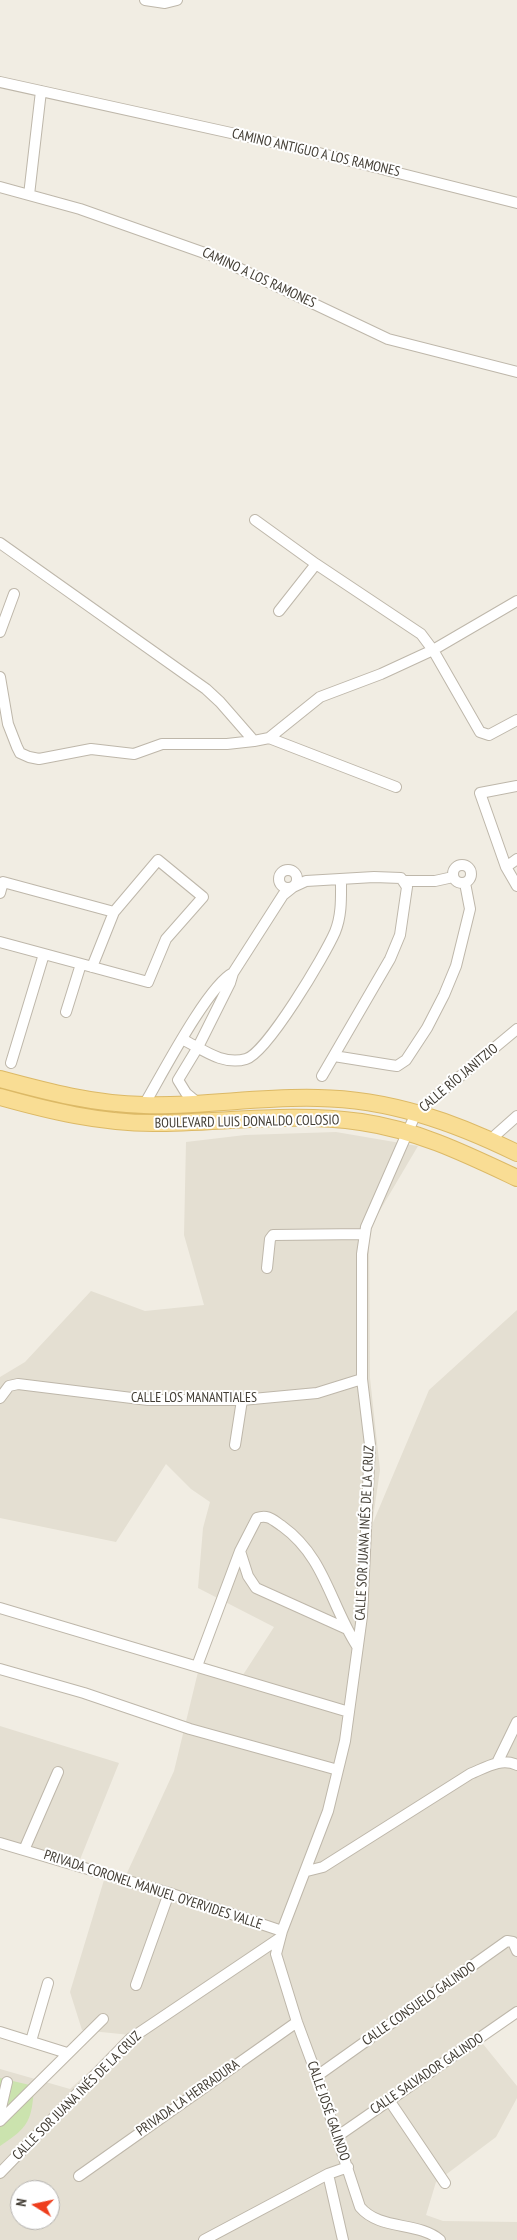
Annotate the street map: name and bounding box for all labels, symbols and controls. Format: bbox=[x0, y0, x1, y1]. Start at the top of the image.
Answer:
street label: CAMINO ANTIGUO A LOS RAMONES bbox=[230, 125, 402, 181]
street label: CAMINO A LOS RAMONES bbox=[200, 244, 318, 312]
street label: CALLE RÍO JANITZIO bbox=[416, 1040, 502, 1116]
street label: BOULEVARD LUIS DONALDO COLOSIO bbox=[154, 1112, 340, 1132]
street label: CALLE LOS MANANTIALES bbox=[131, 1390, 257, 1406]
street label: CALLE SOR JUANA INÉS DE LA CRUZ bbox=[352, 1445, 378, 1621]
street label: PRIVADA CORONEL MANUEL OYERVIDES VALLE bbox=[42, 1847, 264, 1933]
street label: CALLE CONSUELO GALINDO bbox=[359, 1958, 479, 2050]
street label: CALLE SOR JUANA INÉS DE LA CRUZ bbox=[9, 2028, 145, 2164]
street label: CALLE SALVADOR GALINDO bbox=[367, 2030, 487, 2118]
street label: PRIVADA LA HERRADURA bbox=[133, 2056, 243, 2140]
street label: CALLE JOSÉ GALINDO bbox=[303, 2059, 353, 2163]
north arrow bbox=[10, 2180, 60, 2230]
text: N bbox=[12, 2197, 31, 2208]

